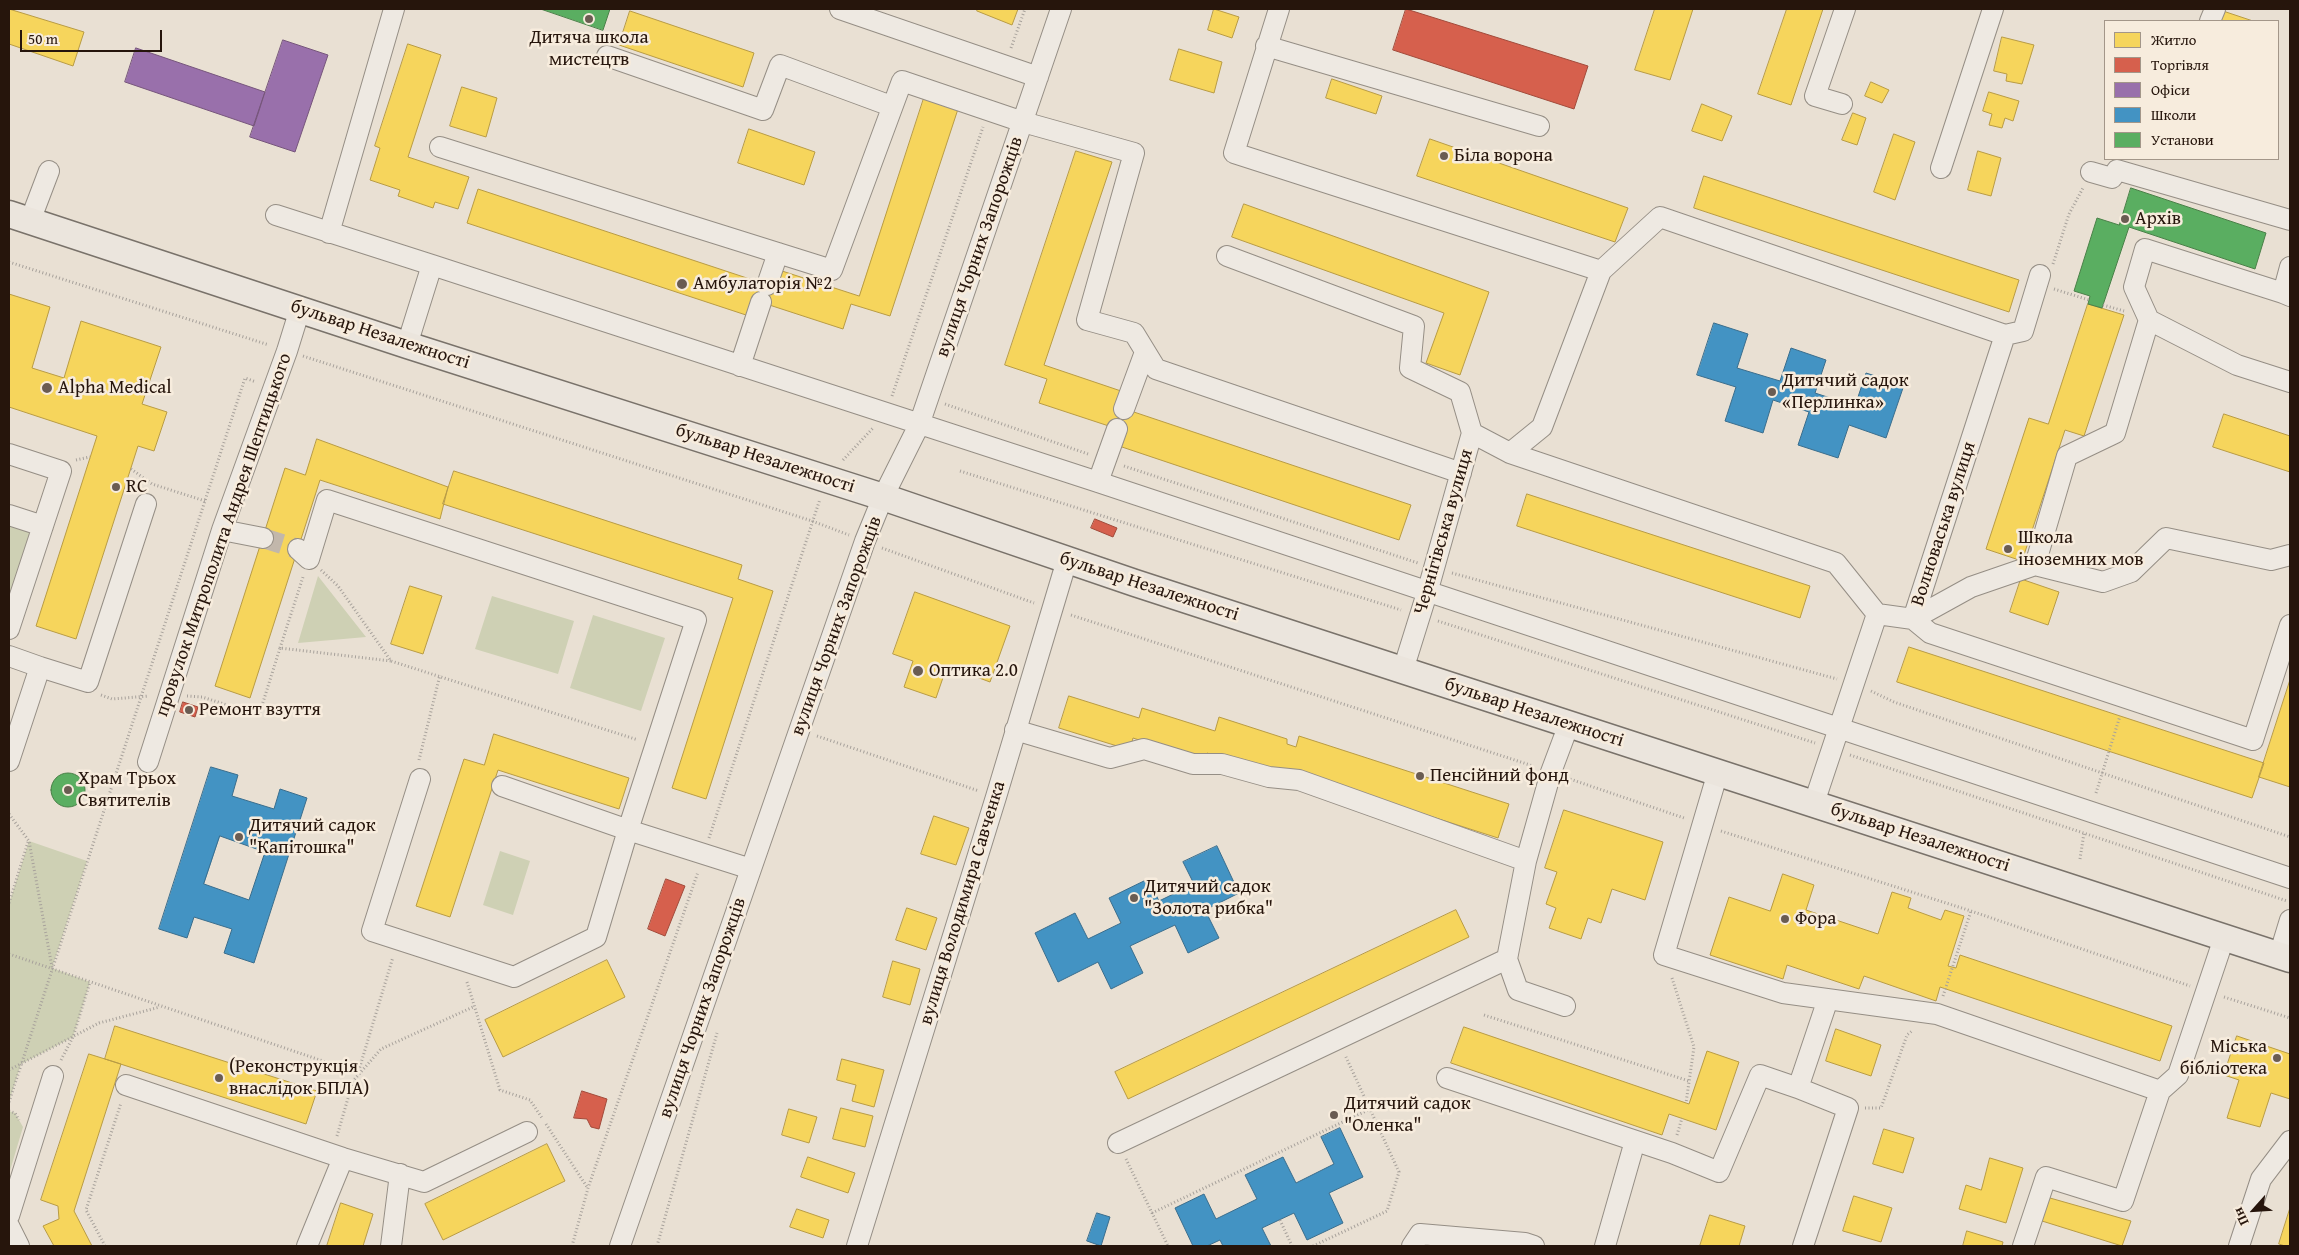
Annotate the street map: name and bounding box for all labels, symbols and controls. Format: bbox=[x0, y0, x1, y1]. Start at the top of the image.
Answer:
marker: Дитяча школа мистецтв bbox=[583, 13, 595, 25]
scale bar bbox=[22, 20, 165, 52]
legend bbox=[2104, 20, 2279, 160]
place label: Дитяча школа мистецтв bbox=[529, 27, 649, 71]
text: 50 m bbox=[28, 28, 58, 49]
text: Житло bbox=[2151, 29, 2196, 50]
text: Торгівля bbox=[2151, 54, 2209, 75]
text: Офіси bbox=[2151, 79, 2190, 100]
text: Школи bbox=[2151, 104, 2196, 125]
text: Установи bbox=[2151, 129, 2214, 150]
street label: вулиця Чорних Запорожців bbox=[932, 134, 1028, 360]
place label: Біла ворона bbox=[1454, 145, 1553, 167]
marker: Біла ворона bbox=[1438, 150, 1450, 162]
place label: Архів bbox=[2135, 208, 2181, 230]
marker: Архів bbox=[2119, 213, 2131, 225]
place label: Амбулаторія №2 bbox=[693, 273, 832, 295]
marker: Амбулаторія №2 bbox=[675, 277, 689, 291]
street label: бульвар Незалежності bbox=[287, 295, 473, 375]
street label: провулок Митрополита Андрея Шептицького bbox=[151, 350, 297, 720]
place label: Дитячий садок «Перлинка» bbox=[1782, 370, 1909, 414]
place label: Alpha Medical bbox=[58, 377, 172, 399]
marker: Alpha Medical bbox=[40, 381, 54, 395]
marker: Дитячий садок «Перлинка» bbox=[1766, 386, 1778, 398]
street label: бульвар Незалежності bbox=[672, 419, 858, 499]
street label: Волноваська вулиця bbox=[1907, 439, 1981, 609]
street label: Чернігівська вулиця bbox=[1409, 446, 1479, 618]
place label: RC bbox=[126, 476, 147, 498]
marker: RC bbox=[110, 481, 122, 493]
street label: вулиця Чорних Запорожців bbox=[787, 513, 887, 739]
place label: Школа іноземних мов bbox=[2018, 527, 2144, 571]
marker: Школа іноземних мов bbox=[2002, 543, 2014, 555]
street label: бульвар Незалежності bbox=[1056, 547, 1242, 627]
place label: Оптика 2.0 bbox=[929, 660, 1018, 682]
marker: Оптика 2.0 bbox=[911, 664, 925, 678]
street label: бульвар Незалежності bbox=[1441, 673, 1627, 753]
place label: Ремонт взуття bbox=[199, 699, 321, 721]
marker: Ремонт взуття bbox=[183, 704, 195, 716]
place label: Пенсійний фонд bbox=[1430, 765, 1569, 787]
place label: Храм Трьох Святителів bbox=[78, 768, 176, 812]
marker: Пенсійний фонд bbox=[1414, 770, 1426, 782]
street label: вулиця Володимира Савченка bbox=[915, 778, 1011, 1028]
marker: Храм Трьох Святителів bbox=[62, 784, 74, 796]
street label: бульвар Незалежності bbox=[1827, 798, 2013, 878]
place label: Дитячий садок "Капітошка" bbox=[249, 815, 376, 859]
marker: Дитячий садок "Капітошка" bbox=[233, 831, 245, 843]
place label: Дитячий садок "Золота рибка" bbox=[1144, 876, 1273, 920]
marker: Дитячий садок "Золота рибка" bbox=[1128, 892, 1140, 904]
street label: вулиця Чорних Запорожців bbox=[655, 895, 751, 1121]
place label: Фора bbox=[1795, 908, 1836, 930]
marker: Фора bbox=[1779, 913, 1791, 925]
place label: Міська бібліотека bbox=[2180, 1036, 2267, 1080]
marker: Міська бібліотека bbox=[2271, 1052, 2283, 1064]
place label: (Реконструкція внаслідок БПЛА) bbox=[229, 1056, 369, 1100]
marker: (Реконструкція внаслідок БПЛА) bbox=[213, 1072, 225, 1084]
place label: Дитячий садок "Оленка" bbox=[1344, 1093, 1471, 1137]
marker: Дитячий садок "Оленка" bbox=[1328, 1109, 1340, 1121]
north arrow bbox=[2229, 1185, 2279, 1235]
text: Пн bbox=[2228, 1204, 2253, 1229]

